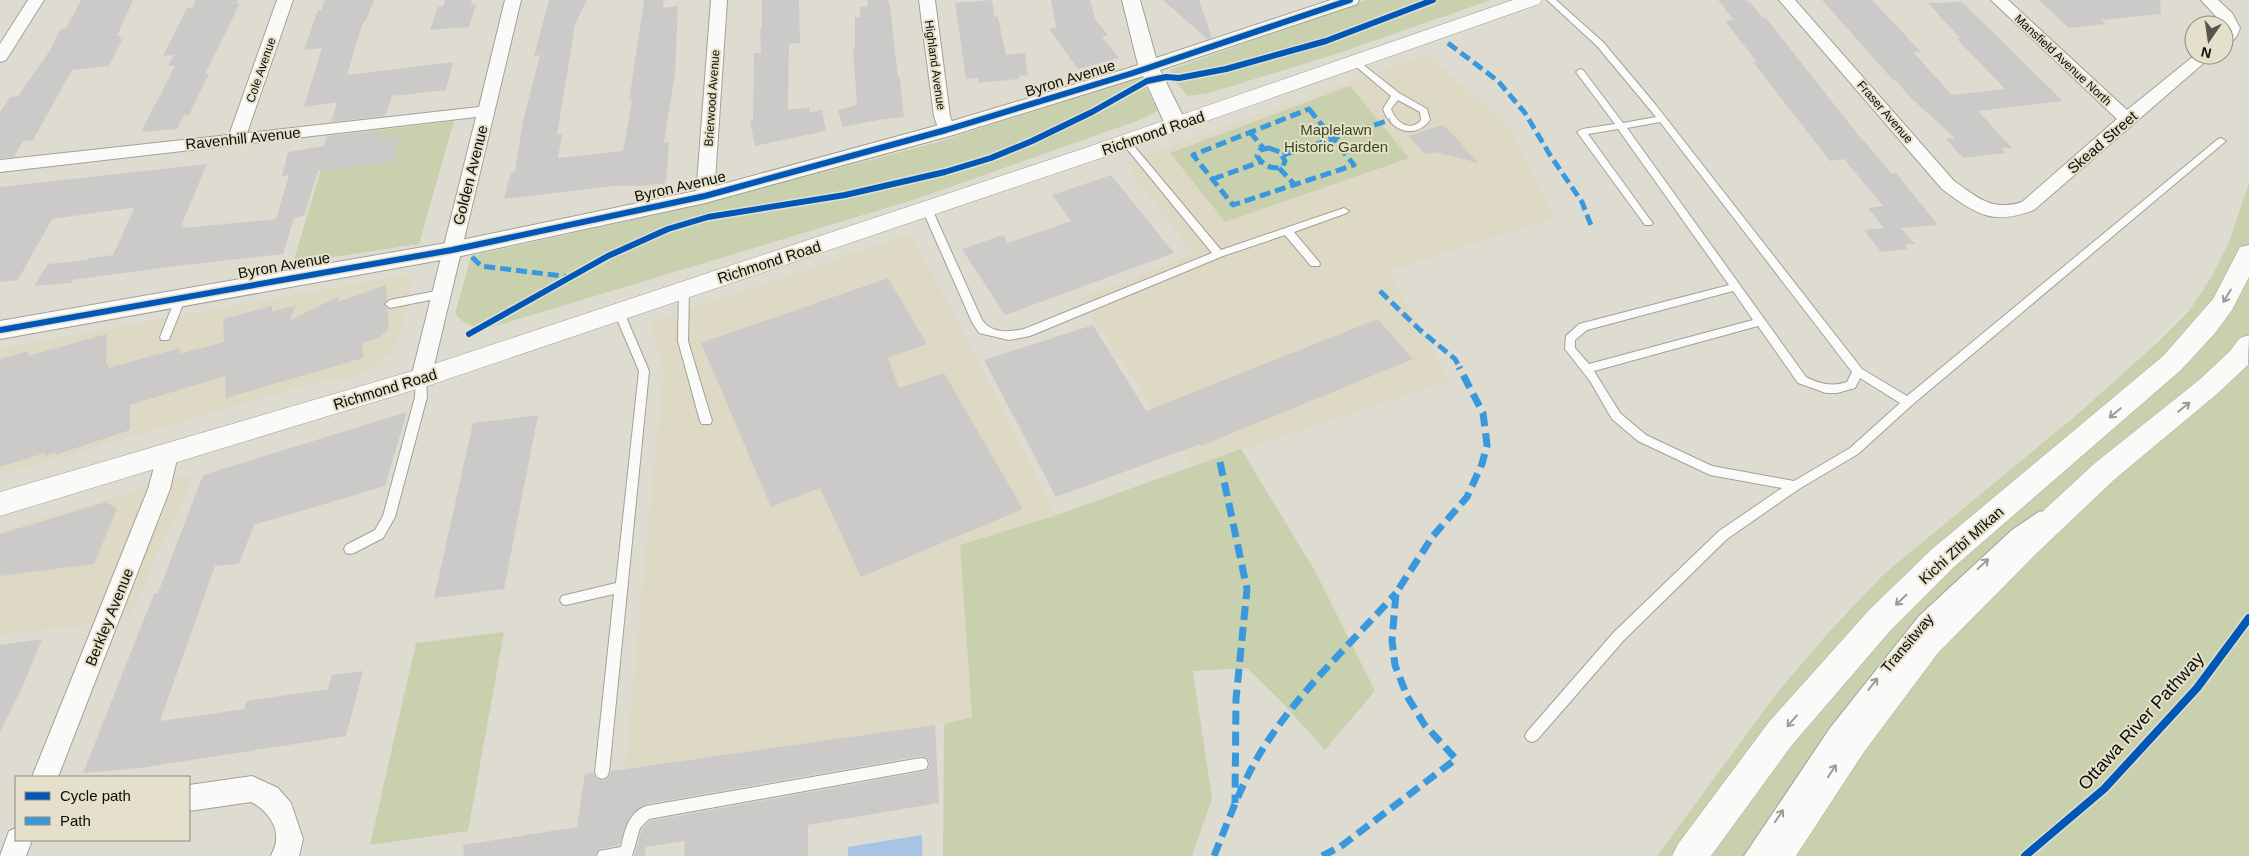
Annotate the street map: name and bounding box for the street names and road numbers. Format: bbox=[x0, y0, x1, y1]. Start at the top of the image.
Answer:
street label: Mansfield Avenue North bbox=[2012, 12, 2114, 108]
street label: Highland Avenue bbox=[922, 19, 948, 111]
street label: Cole Avenue bbox=[243, 35, 279, 104]
street label: Brierwood Avenue bbox=[702, 49, 722, 147]
street label: Byron Avenue bbox=[1023, 56, 1117, 100]
street label: Fraser Avenue bbox=[1854, 78, 1916, 146]
street label: Richmond Road bbox=[1099, 107, 1207, 159]
street label: Skead Street bbox=[2064, 107, 2141, 177]
street label: Golden Avenue bbox=[449, 123, 491, 227]
street label: Ravenhill Avenue bbox=[185, 124, 301, 152]
street label: Byron Avenue bbox=[633, 167, 727, 205]
street label: Richmond Road bbox=[715, 237, 823, 287]
street label: Byron Avenue bbox=[237, 249, 331, 281]
street label: Richmond Road bbox=[331, 365, 439, 413]
street label: Kichi Zībī Mīkan bbox=[1915, 503, 2007, 587]
street label: Berkley Avenue bbox=[82, 566, 136, 668]
street label: Transitway bbox=[1877, 610, 1937, 676]
street label: Ottawa River Pathway bbox=[2074, 648, 2208, 794]

